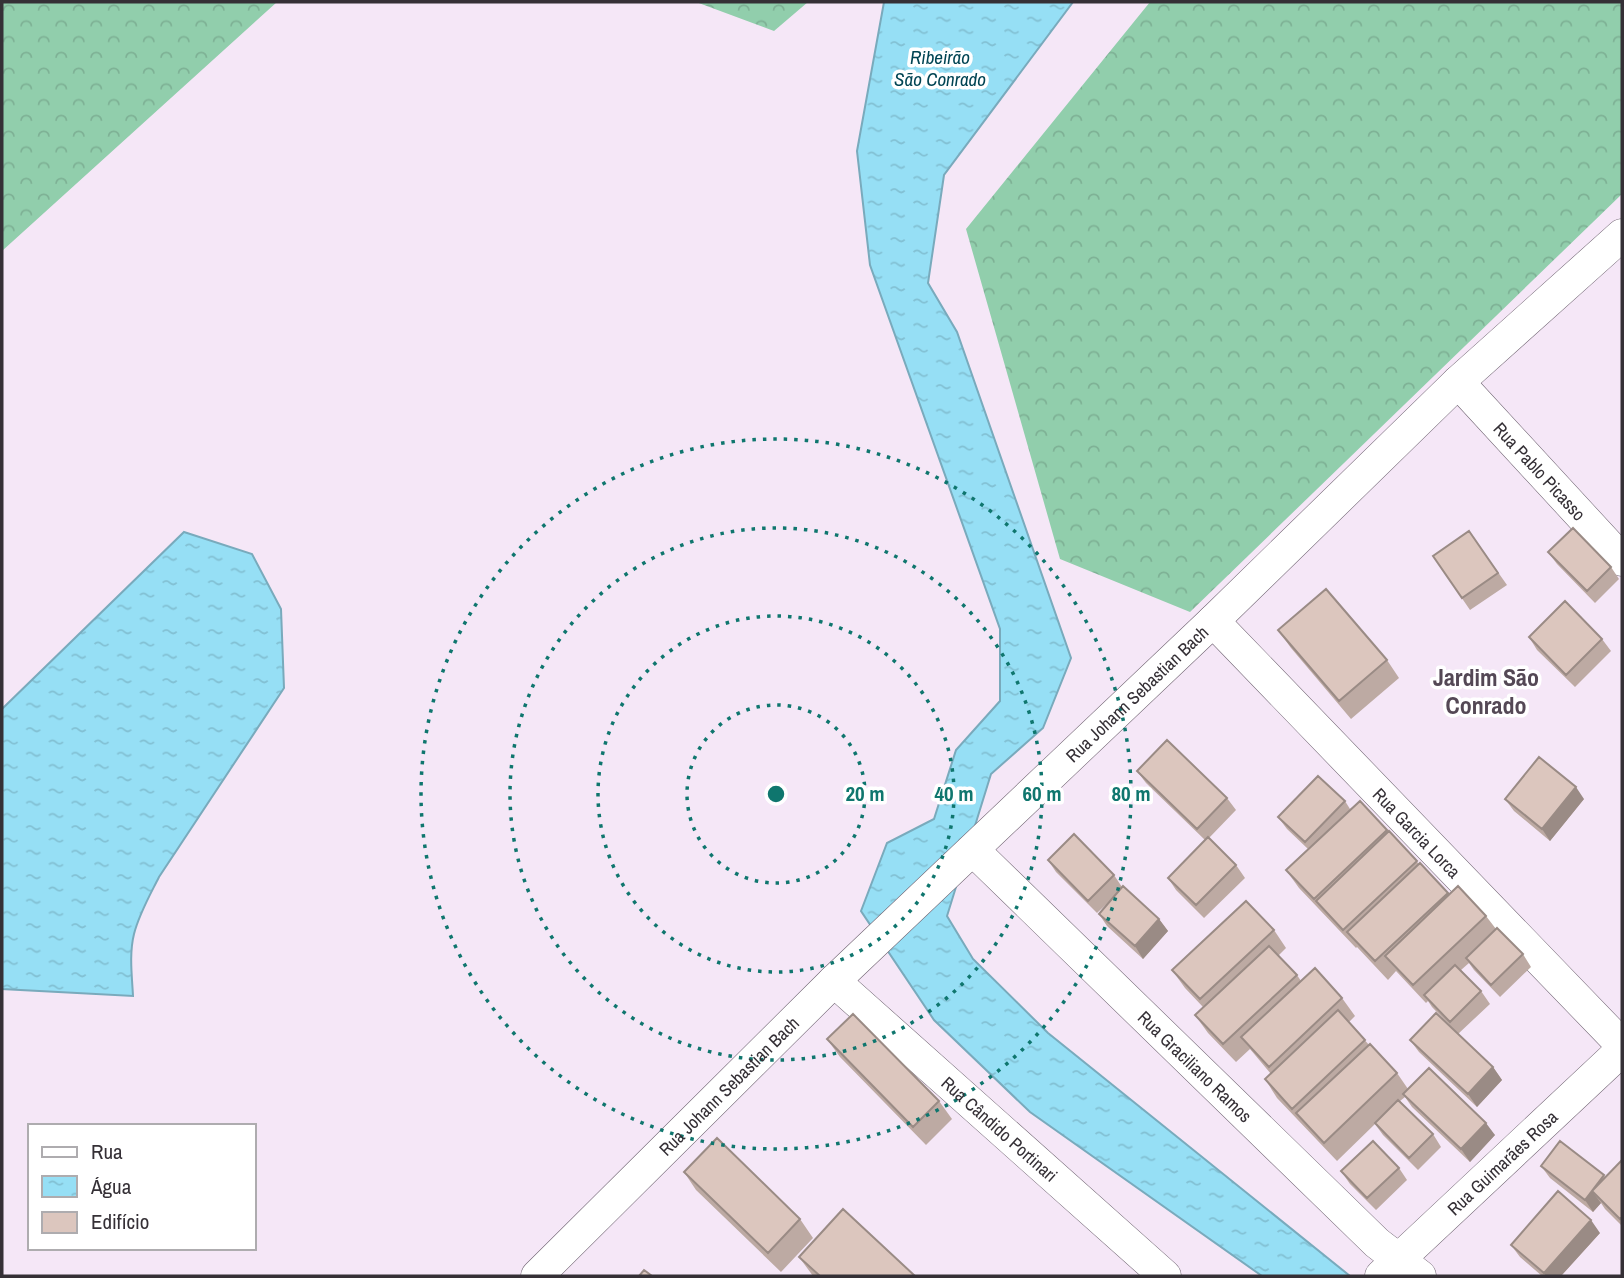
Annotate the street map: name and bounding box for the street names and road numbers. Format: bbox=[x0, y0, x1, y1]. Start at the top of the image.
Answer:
street label: Rua Pablo Picasso bbox=[1488, 416, 1592, 526]
street label: Rua Johann Sebastian Bach bbox=[1060, 620, 1213, 767]
street label: Rua Garcia Lorca bbox=[1368, 782, 1467, 883]
street label: Rua Graciliano Ramos bbox=[1133, 1005, 1258, 1128]
street label: Rua Johann Sebastian Bach bbox=[653, 1011, 804, 1161]
street label: Rua Cândido Portinari bbox=[936, 1070, 1063, 1187]
street label: Rua Guimarães Rosa bbox=[1441, 1104, 1563, 1220]

